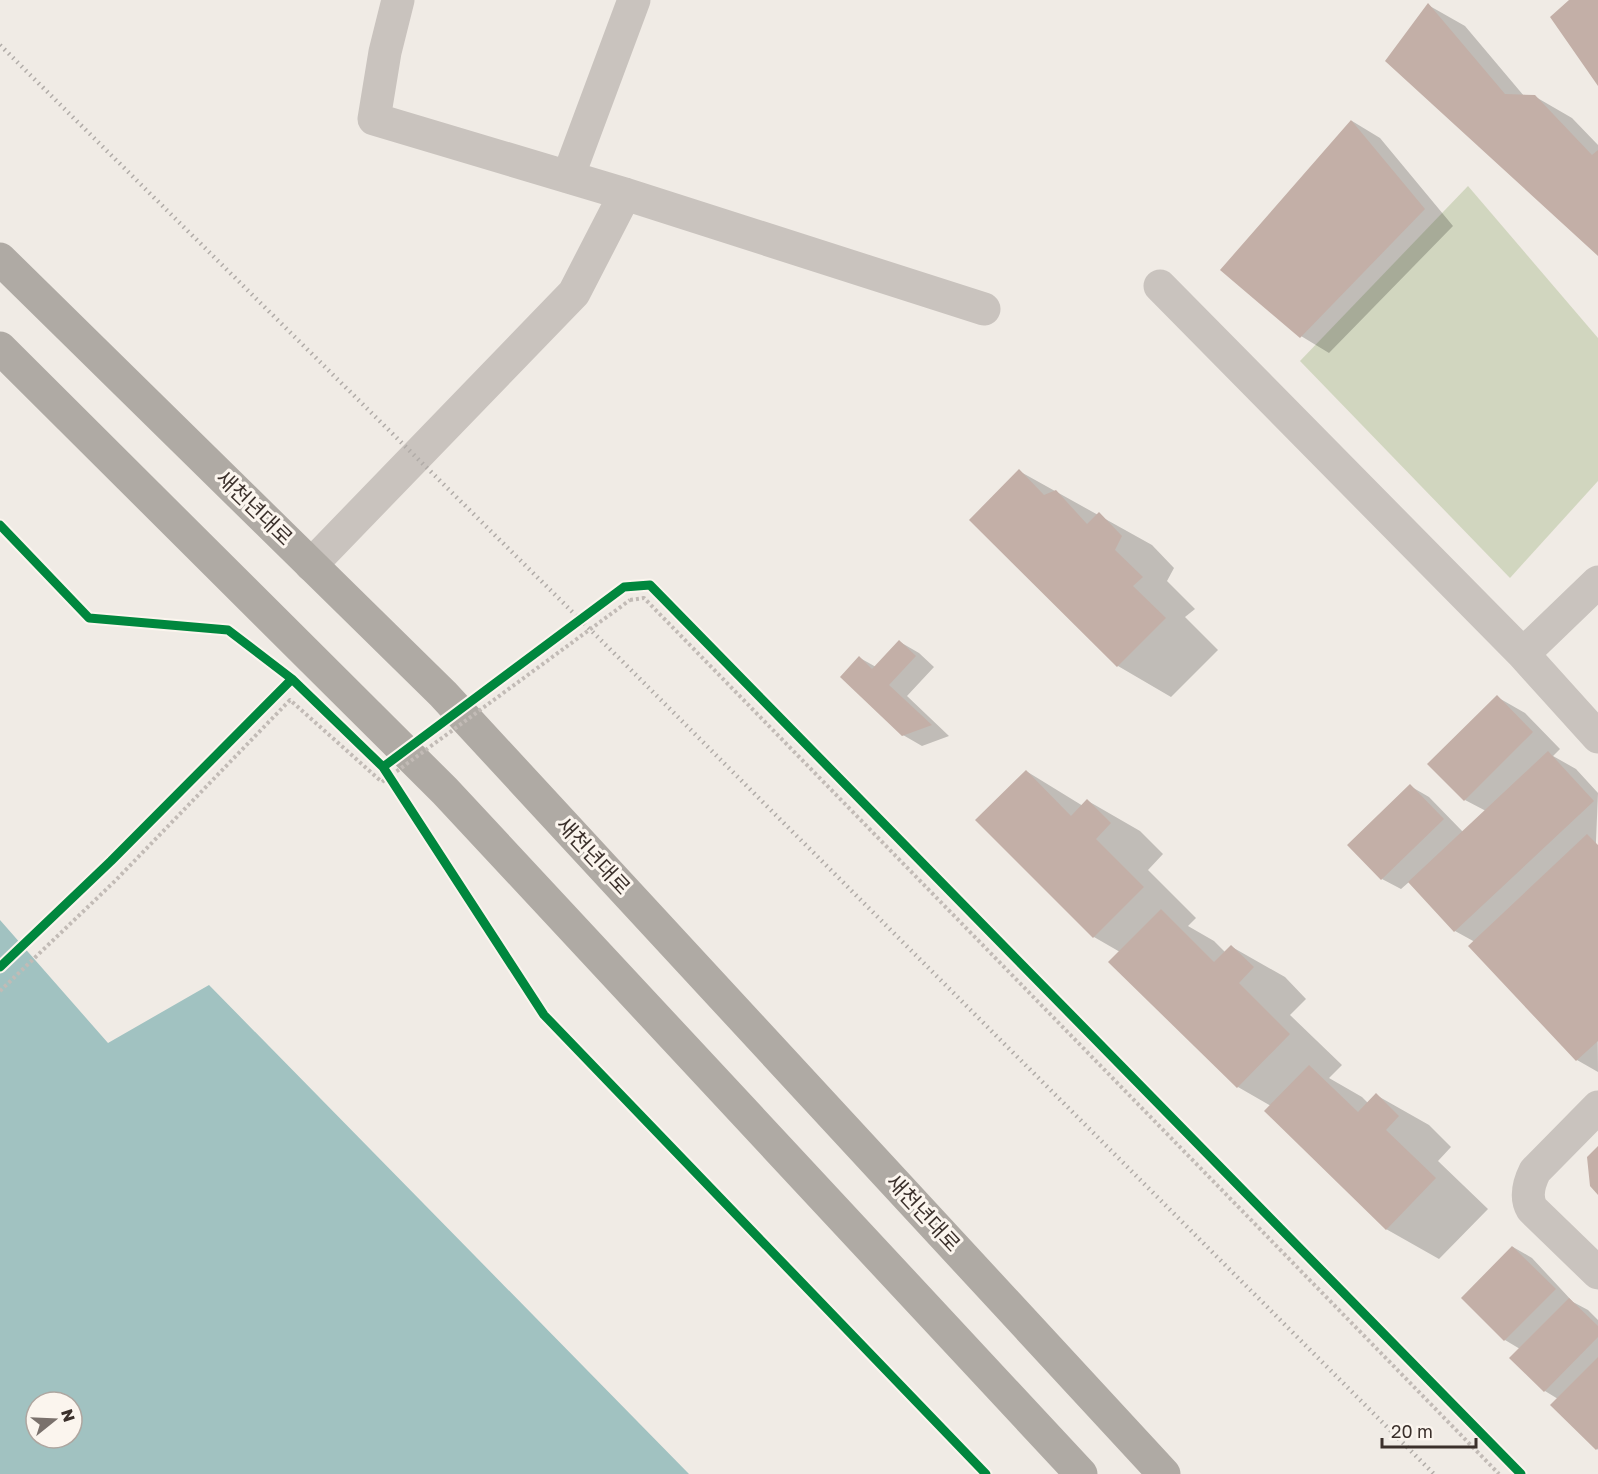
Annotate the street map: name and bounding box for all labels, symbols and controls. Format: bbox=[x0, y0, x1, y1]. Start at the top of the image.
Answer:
street label: 새천년대로 bbox=[211, 464, 298, 550]
street label: 새천년대로 bbox=[551, 811, 636, 900]
street label: 새천년대로 bbox=[881, 1168, 966, 1257]
north arrow bbox=[24, 1390, 84, 1450]
text: N bbox=[57, 1406, 80, 1424]
scale bar bbox=[1382, 1411, 1476, 1449]
text: 20 m bbox=[1391, 1420, 1433, 1442]

